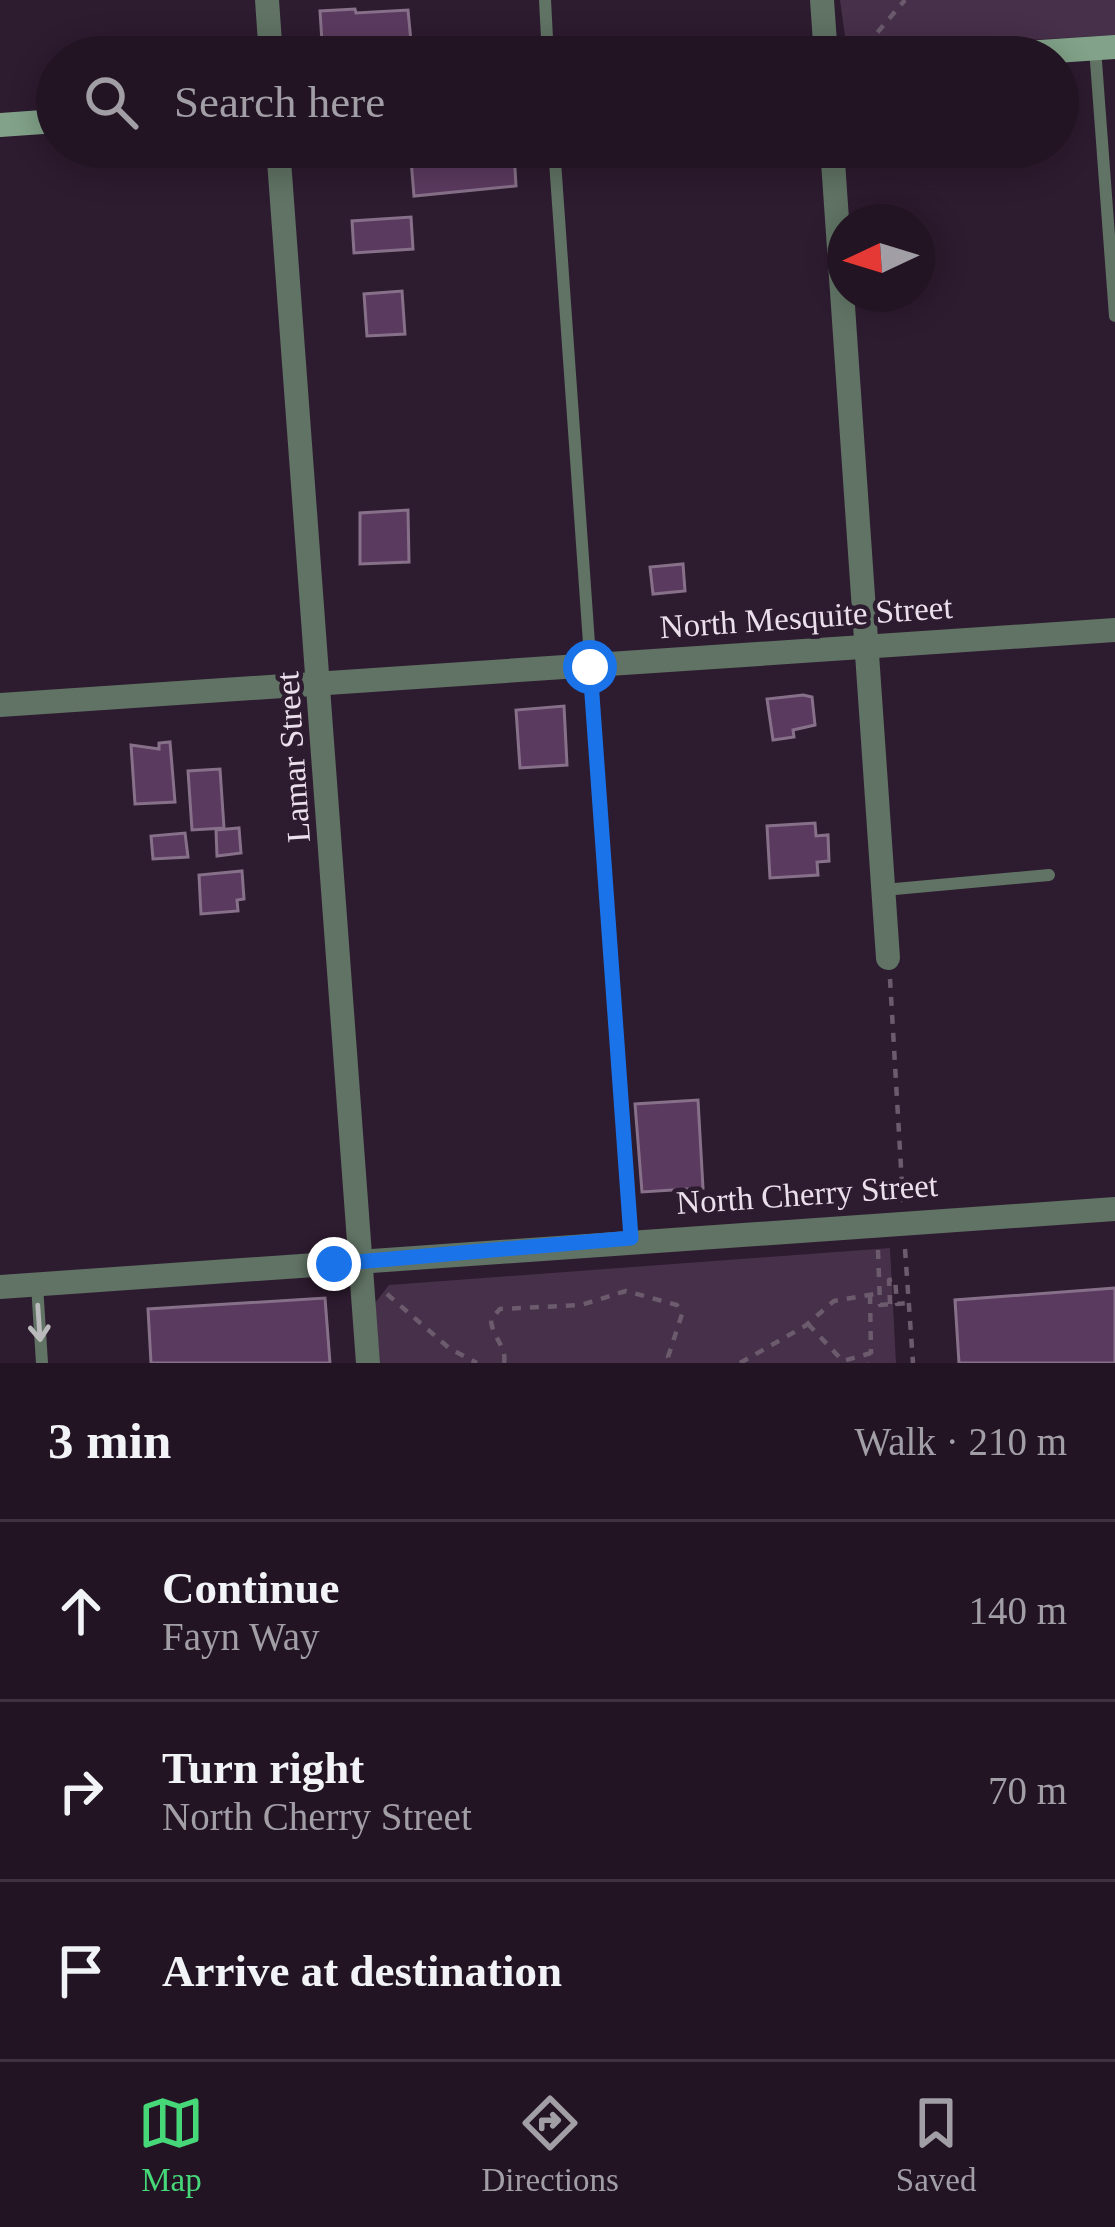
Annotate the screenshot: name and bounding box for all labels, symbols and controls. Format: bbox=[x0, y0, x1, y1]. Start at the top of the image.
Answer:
search box bbox=[36, 36, 1079, 168]
icon: search bbox=[78, 69, 144, 135]
text: Search here bbox=[174, 77, 385, 127]
north arrow bbox=[827, 204, 935, 312]
street label: North Mesquite Street bbox=[658, 589, 954, 645]
route start bbox=[563, 640, 617, 694]
street label: Lamar Street bbox=[269, 670, 317, 844]
street label: North Cherry Street bbox=[675, 1167, 939, 1221]
route end bbox=[307, 1237, 361, 1291]
one-way arrow bbox=[28, 1303, 51, 1342]
text: 3 min bbox=[48, 1413, 171, 1469]
text: Walk · 210 m bbox=[855, 1420, 1067, 1463]
text: Continue bbox=[162, 1563, 340, 1613]
icon: ahead bbox=[48, 1578, 114, 1644]
text: 140 m bbox=[968, 1589, 1067, 1632]
text: Fayn Way bbox=[162, 1615, 320, 1658]
text: Turn right bbox=[162, 1743, 364, 1793]
icon: right bbox=[48, 1758, 114, 1824]
text: 70 m bbox=[988, 1769, 1067, 1812]
text: North Cherry Street bbox=[162, 1795, 472, 1838]
icon: arrive bbox=[48, 1938, 114, 2004]
text: Arrive at destination bbox=[162, 1946, 562, 1996]
tab: Map bbox=[138, 2090, 204, 2199]
tab: Directions bbox=[481, 2090, 619, 2199]
tab: Saved bbox=[896, 2090, 977, 2199]

